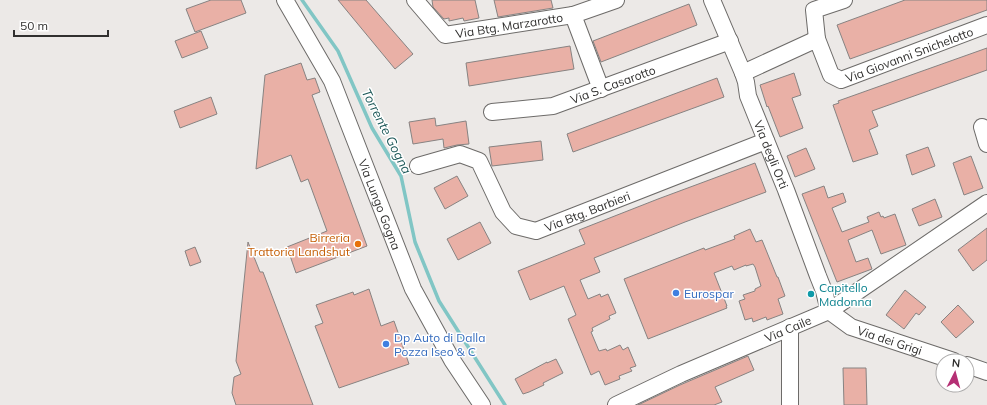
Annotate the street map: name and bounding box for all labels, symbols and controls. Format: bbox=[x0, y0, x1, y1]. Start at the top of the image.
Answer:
street label: Via Btg. Marzarotto bbox=[454, 9, 564, 41]
scale bar bbox=[14, 12, 108, 38]
text: 50 m bbox=[20, 18, 48, 33]
street label: Via Giovanni Snichelotto bbox=[843, 23, 975, 85]
street label: Via S. Casarotto bbox=[568, 62, 657, 106]
water label: Torrente Gogna bbox=[359, 86, 415, 176]
street label: Via degli Orti bbox=[751, 118, 792, 191]
street label: Via Lungo Gogna bbox=[356, 157, 405, 252]
street label: Via Btg. Barbieri bbox=[542, 187, 632, 234]
place label: Birreria Trattoria Landshut bbox=[248, 230, 350, 259]
marker: Birreria Trattoria Landshut bbox=[353, 239, 363, 249]
place label: Capitello Madonna bbox=[819, 280, 872, 309]
place label: Eurospar bbox=[684, 286, 734, 301]
marker: Eurospar bbox=[671, 288, 681, 298]
marker: Capitello Madonna bbox=[806, 289, 816, 299]
street label: Via Caile bbox=[762, 312, 813, 345]
street label: Via dei Grigi bbox=[856, 322, 924, 358]
place label: Dp Auto di Dalla Pozza Iseo & C bbox=[394, 330, 485, 359]
marker: Dp Auto di Dalla Pozza Iseo & C bbox=[381, 339, 391, 349]
north arrow bbox=[935, 353, 975, 393]
text: N bbox=[951, 356, 961, 370]

